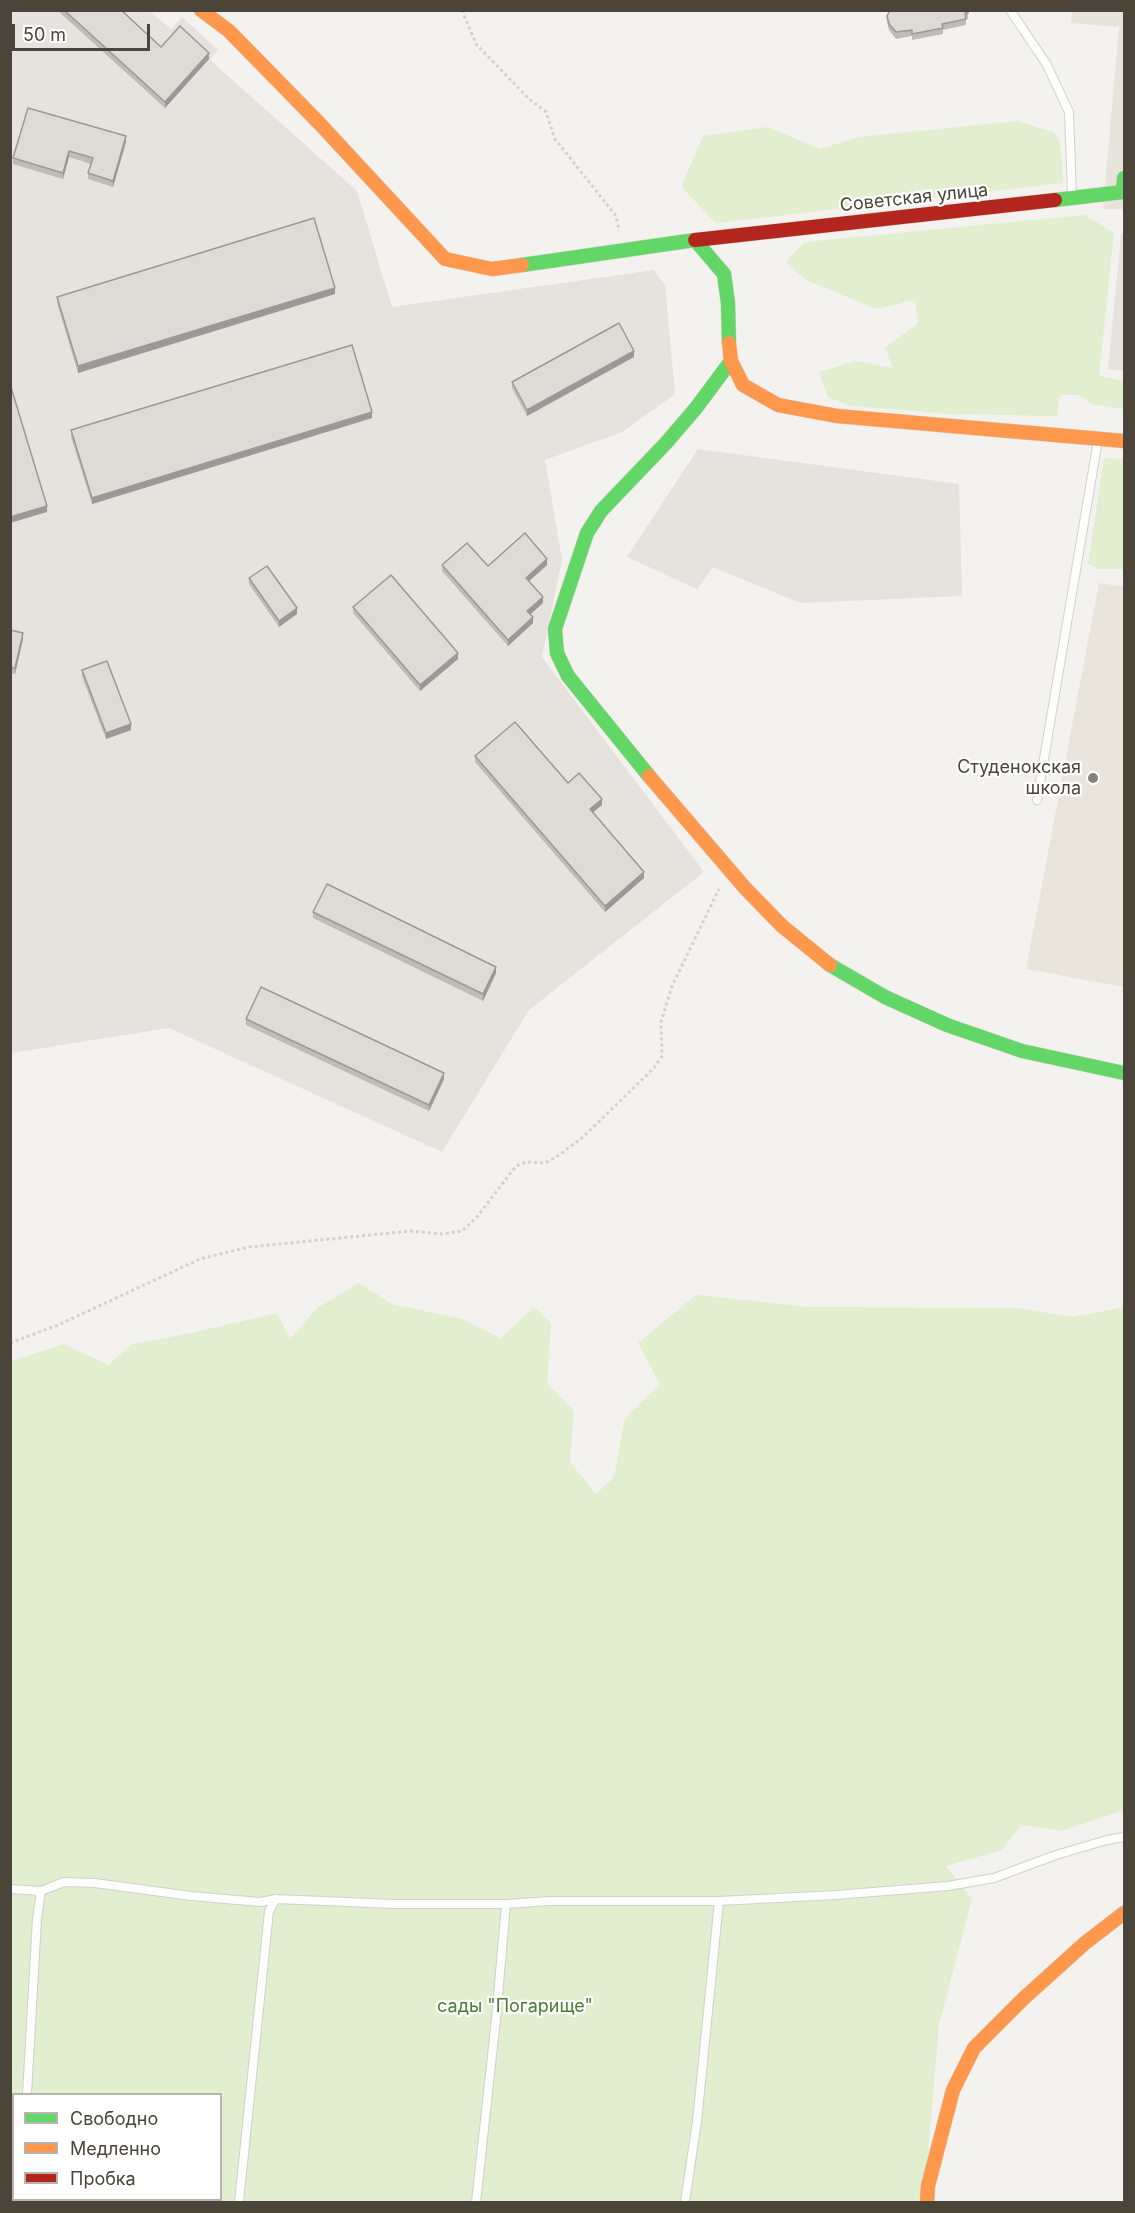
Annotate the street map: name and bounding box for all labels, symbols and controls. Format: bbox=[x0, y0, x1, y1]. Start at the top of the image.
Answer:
scale bar bbox=[15, 12, 153, 50]
text: 50 m bbox=[23, 24, 66, 45]
street label: Советская улица bbox=[839, 179, 989, 217]
place label: Студенокская школа bbox=[957, 757, 1081, 800]
marker: Студенокская школа bbox=[1086, 771, 1100, 785]
park label: сады "Погарище" bbox=[437, 1996, 593, 2018]
legend bbox=[12, 2093, 222, 2201]
text: Свободно bbox=[70, 2108, 158, 2129]
text: Медленно bbox=[70, 2138, 161, 2159]
text: Пробка bbox=[70, 2168, 136, 2189]

